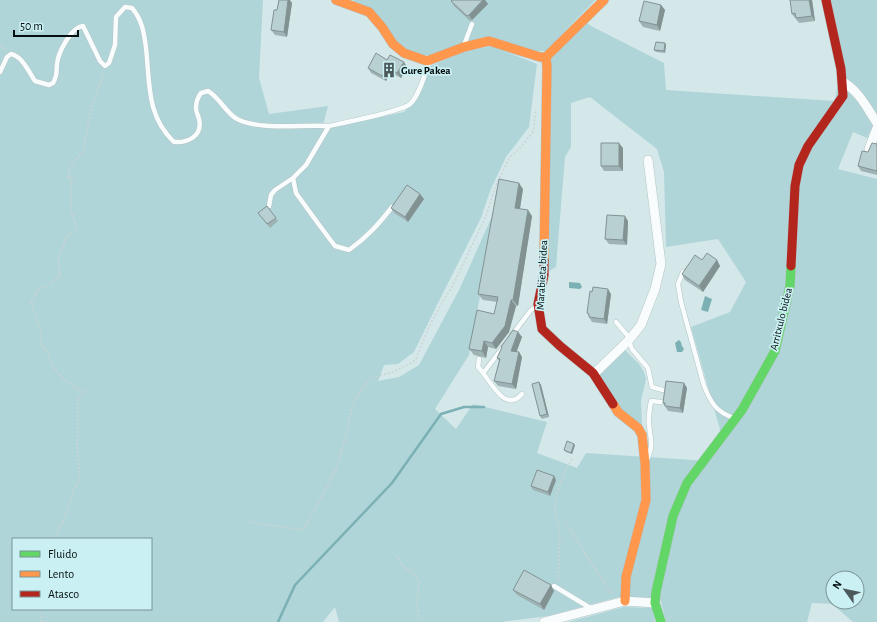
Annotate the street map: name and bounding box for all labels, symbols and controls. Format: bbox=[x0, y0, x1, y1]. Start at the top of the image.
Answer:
scale bar bbox=[14, 12, 78, 38]
text: 50 m bbox=[20, 20, 43, 32]
building icon: Gure Pakea bbox=[380, 61, 398, 79]
place label: Gure Pakea bbox=[401, 65, 451, 76]
street label: Marabieta bidea bbox=[535, 240, 549, 310]
street label: Arritxulo bidea bbox=[768, 287, 794, 351]
legend bbox=[12, 538, 152, 610]
text: Fluido bbox=[48, 548, 77, 560]
text: Lento bbox=[48, 568, 74, 580]
north arrow bbox=[825, 570, 865, 610]
text: N bbox=[830, 579, 844, 591]
text: Atasco bbox=[48, 588, 79, 600]

